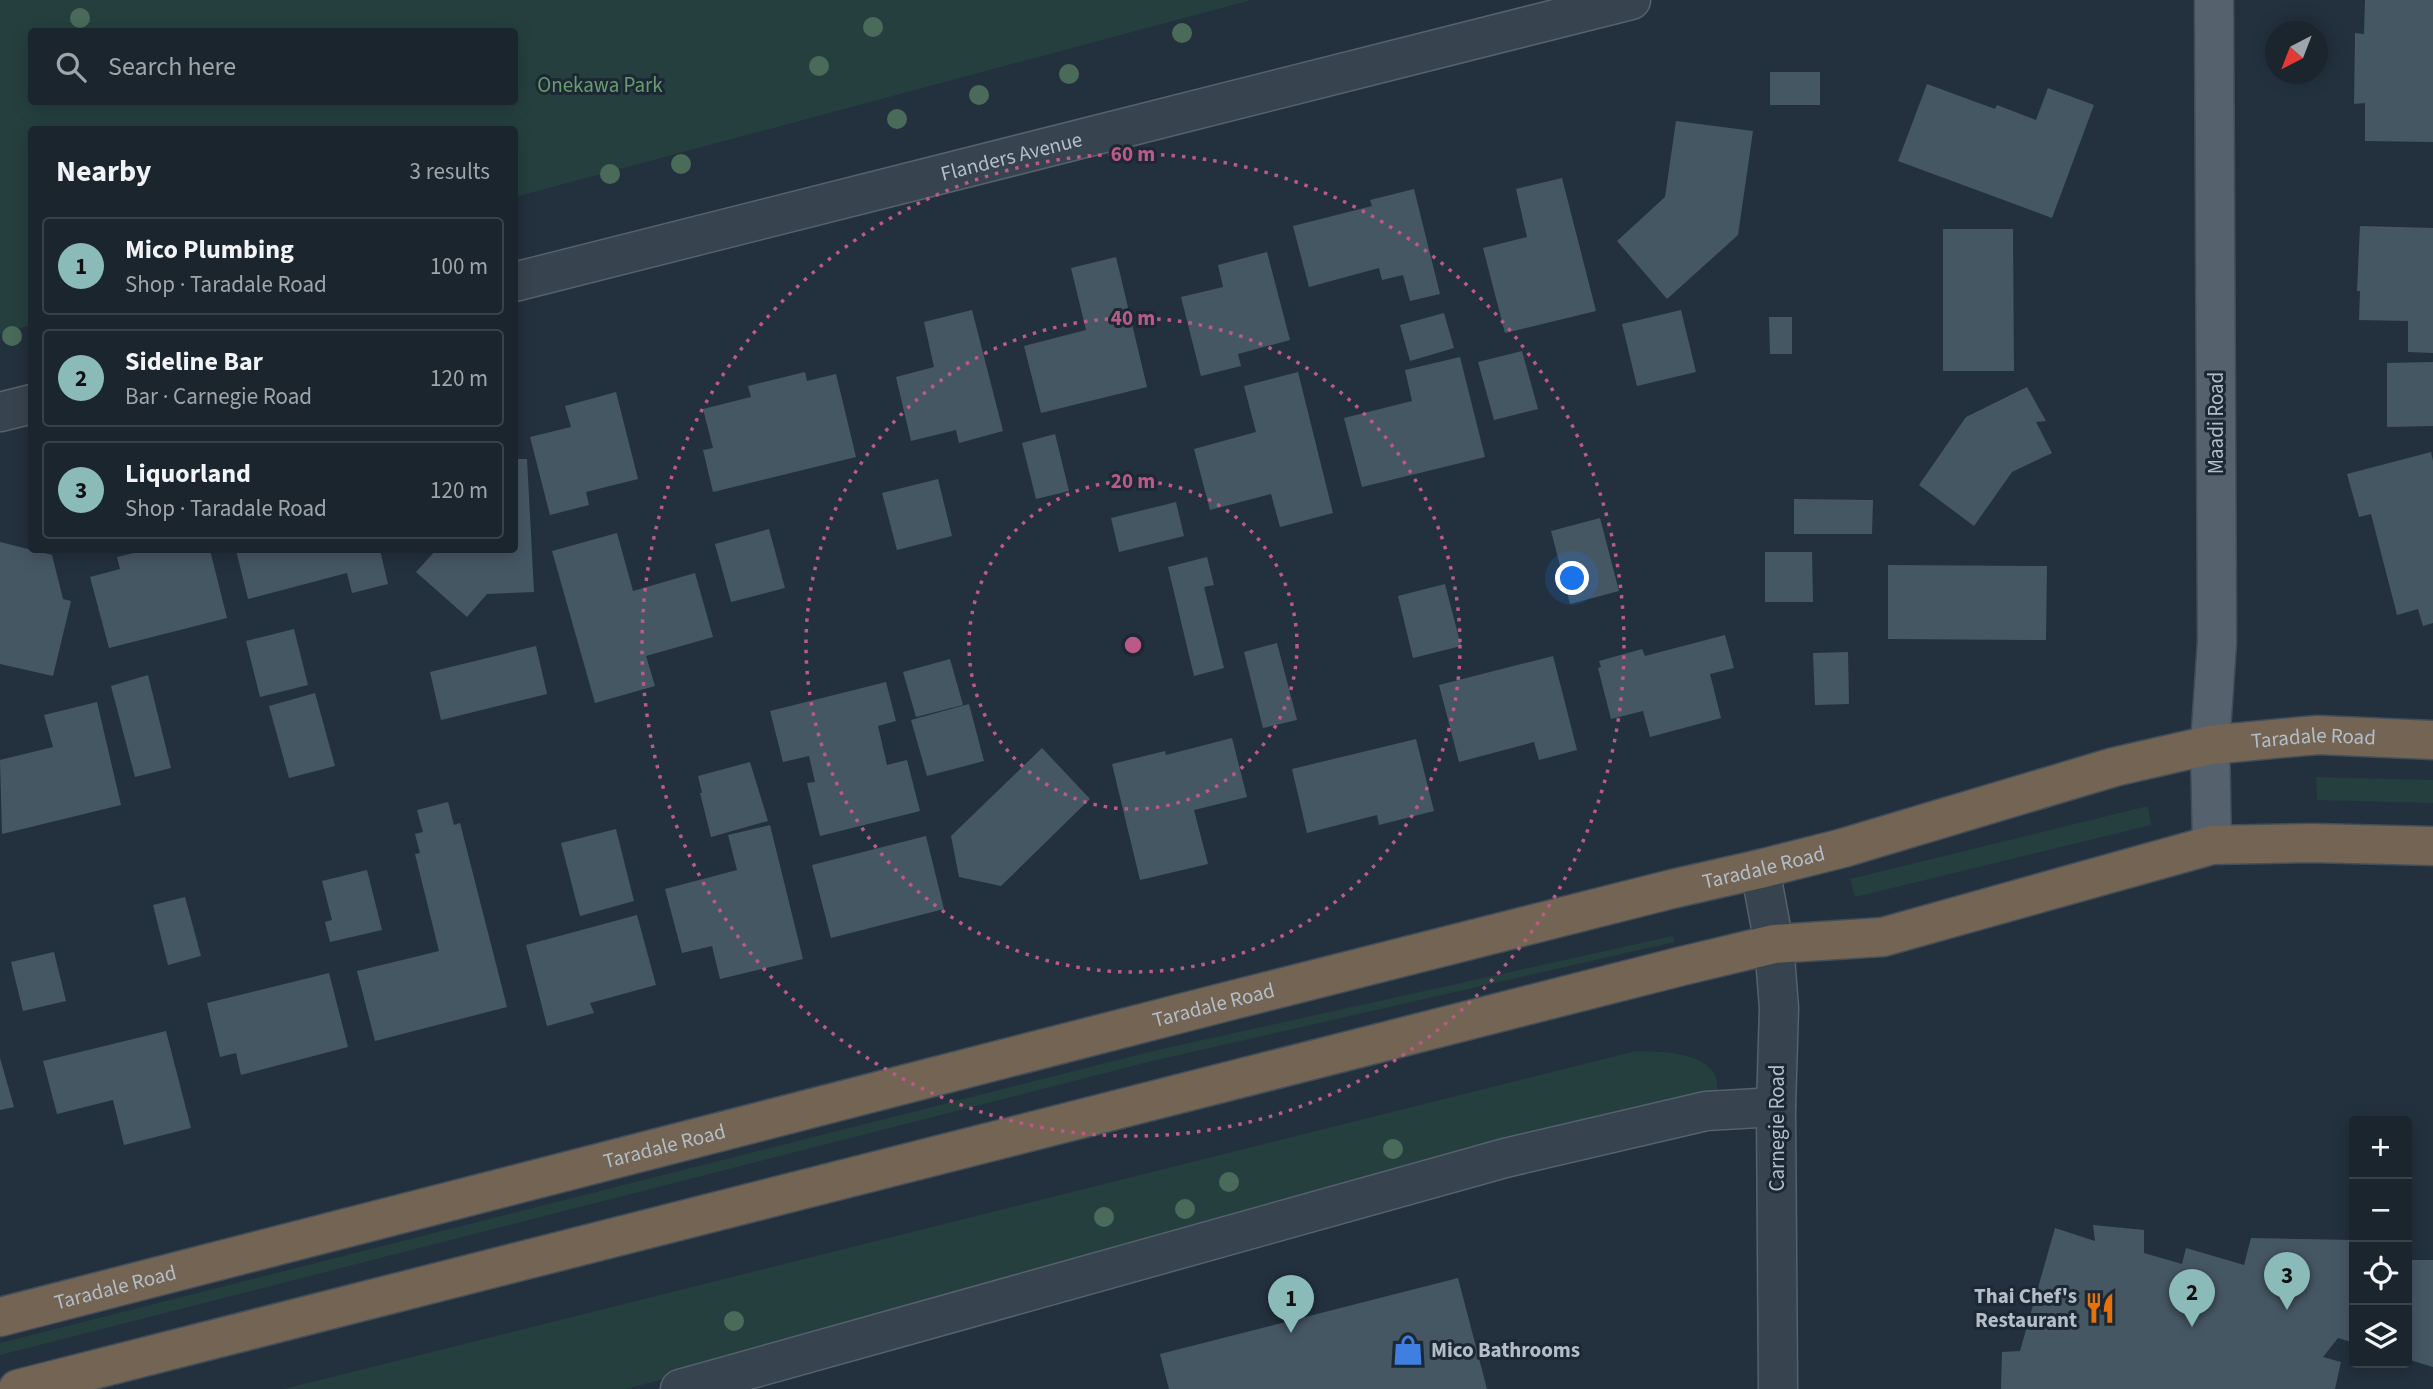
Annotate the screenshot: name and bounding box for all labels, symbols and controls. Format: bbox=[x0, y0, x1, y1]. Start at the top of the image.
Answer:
north arrow bbox=[2265, 21, 2328, 84]
search box bbox=[28, 28, 518, 105]
icon: search bbox=[52, 48, 90, 86]
text: Search here bbox=[108, 48, 236, 85]
park label: Onekawa Park bbox=[537, 70, 663, 100]
street label: Flanders Avenue bbox=[937, 124, 1085, 189]
text: 60 m bbox=[1111, 139, 1155, 169]
text: Nearby bbox=[56, 150, 151, 193]
text: 3 results bbox=[410, 155, 490, 188]
text: Mico Plumbing bbox=[125, 231, 294, 268]
text: 1 bbox=[75, 250, 87, 283]
text: 100 m bbox=[430, 250, 488, 283]
text: Shop · Taradale Road bbox=[125, 268, 327, 301]
text: 40 m bbox=[1111, 303, 1155, 333]
text: Sideline Bar bbox=[125, 343, 263, 380]
text: 2 bbox=[75, 362, 87, 395]
text: 120 m bbox=[430, 362, 488, 395]
street label: Maadi Road bbox=[2201, 372, 2231, 474]
text: Bar · Carnegie Road bbox=[125, 380, 312, 413]
text: Liquorland bbox=[125, 455, 251, 492]
text: 20 m bbox=[1111, 466, 1155, 496]
text: 3 bbox=[75, 474, 87, 507]
text: 120 m bbox=[430, 474, 488, 507]
text: Shop · Taradale Road bbox=[125, 492, 327, 525]
your location bbox=[1555, 561, 1589, 595]
centre of rings bbox=[1121, 633, 1145, 657]
street label: Taradale Road bbox=[2250, 720, 2377, 756]
street label: Taradale Road bbox=[1699, 838, 1828, 897]
street label: Taradale Road bbox=[1149, 975, 1278, 1035]
street label: Carnegie Road bbox=[1762, 1065, 1792, 1192]
street label: Taradale Road bbox=[600, 1116, 729, 1176]
map controls bbox=[2349, 1116, 2412, 1368]
button: + bbox=[2349, 1116, 2412, 1179]
button: − bbox=[2349, 1179, 2412, 1242]
button: locate bbox=[2349, 1242, 2412, 1305]
pin: 3 bbox=[2264, 1252, 2310, 1310]
street label: Taradale Road bbox=[51, 1257, 180, 1317]
pin: 2 bbox=[2169, 1269, 2215, 1327]
pin: 1 bbox=[1268, 1275, 1314, 1333]
place label: Thai Chef's Restaurant bbox=[1974, 1281, 2077, 1335]
restaurant icon: Thai Chef's Restaurant bbox=[2083, 1291, 2117, 1325]
button: layers bbox=[2349, 1305, 2412, 1368]
shop icon: Mico Bathrooms bbox=[1391, 1333, 1425, 1367]
place label: Mico Bathrooms bbox=[1431, 1335, 1580, 1365]

